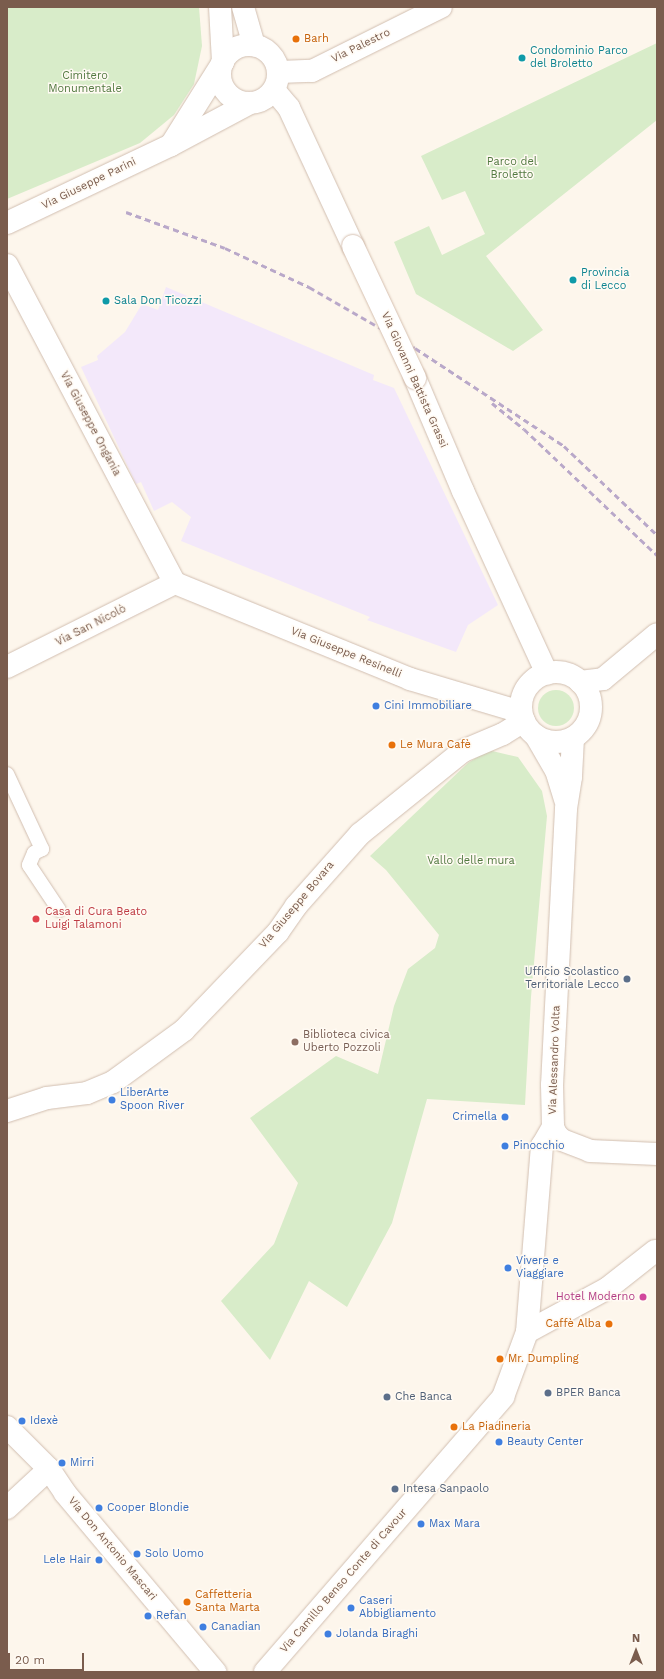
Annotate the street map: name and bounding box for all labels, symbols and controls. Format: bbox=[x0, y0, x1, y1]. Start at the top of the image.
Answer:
street label: Via Palestro bbox=[329, 26, 393, 66]
place label: Barh bbox=[304, 32, 329, 46]
marker: Barh bbox=[291, 34, 301, 44]
place label: Condominio Parco del Broletto bbox=[530, 45, 628, 71]
marker: Condominio Parco del Broletto bbox=[517, 53, 527, 63]
park label: Cimitero Monumentale bbox=[48, 70, 122, 96]
street label: Via Giuseppe Parini bbox=[39, 155, 139, 213]
park label: Parco del Broletto bbox=[487, 156, 537, 182]
place label: Provincia di Lecco bbox=[581, 267, 629, 293]
marker: Provincia di Lecco bbox=[568, 275, 578, 285]
place label: Sala Don Ticozzi bbox=[114, 294, 202, 308]
marker: Sala Don Ticozzi bbox=[101, 296, 111, 306]
street label: Via Giovanni Battista Grassi bbox=[378, 310, 450, 450]
street label: Via Giuseppe Ongania bbox=[57, 369, 123, 479]
street label: Via San Nicolò bbox=[53, 603, 129, 649]
street label: Via Giuseppe Resinelli bbox=[288, 625, 404, 681]
place label: Cini Immobiliare bbox=[384, 699, 472, 713]
marker: Cini Immobiliare bbox=[371, 701, 381, 711]
place label: Le Mura Cafè bbox=[400, 738, 471, 752]
marker: Le Mura Cafè bbox=[387, 740, 397, 750]
park label: Vallo delle mura bbox=[427, 854, 515, 868]
street label: Via Giuseppe Bovara bbox=[257, 859, 337, 951]
place label: Casa di Cura Beato Luigi Talamoni bbox=[45, 906, 148, 932]
marker: Casa di Cura Beato Luigi Talamoni bbox=[30, 913, 42, 925]
place label: Ufficio Scolastico Territoriale Lecco bbox=[525, 966, 619, 992]
marker: Ufficio Scolastico Territoriale Lecco bbox=[622, 974, 632, 984]
street label: Via Alessandro Volta bbox=[546, 1005, 564, 1115]
place label: Biblioteca civica Uberto Pozzoli bbox=[303, 1029, 390, 1055]
marker: Biblioteca civica Uberto Pozzoli bbox=[290, 1037, 300, 1047]
place label: LiberArte Spoon River bbox=[120, 1087, 184, 1113]
marker: LiberArte Spoon River bbox=[107, 1095, 117, 1105]
place label: Crimella bbox=[452, 1110, 497, 1124]
marker: Crimella bbox=[500, 1112, 510, 1122]
place label: Pinocchio bbox=[513, 1139, 565, 1153]
marker: Pinocchio bbox=[500, 1141, 510, 1151]
place label: Vivere e Viaggiare bbox=[516, 1255, 564, 1281]
marker: Vivere e Viaggiare bbox=[503, 1263, 513, 1273]
place label: Hotel Moderno bbox=[555, 1290, 635, 1304]
marker: Hotel Moderno bbox=[638, 1292, 648, 1302]
place label: Caffè Alba bbox=[545, 1317, 601, 1331]
marker: Caffè Alba bbox=[604, 1319, 614, 1329]
place label: Mr. Dumpling bbox=[508, 1352, 579, 1366]
marker: Mr. Dumpling bbox=[495, 1354, 505, 1364]
place label: BPER Banca bbox=[556, 1386, 621, 1400]
marker: BPER Banca bbox=[543, 1388, 553, 1398]
place label: Che Banca bbox=[395, 1390, 452, 1404]
marker: Che Banca bbox=[382, 1392, 392, 1402]
place label: Idexè bbox=[30, 1414, 58, 1428]
marker: Idexè bbox=[17, 1416, 27, 1426]
place label: La Piadineria bbox=[462, 1420, 531, 1434]
marker: La Piadineria bbox=[449, 1422, 459, 1432]
place label: Beauty Center bbox=[507, 1435, 584, 1449]
marker: Beauty Center bbox=[494, 1437, 504, 1447]
place label: Mirri bbox=[70, 1456, 94, 1470]
marker: Mirri bbox=[57, 1458, 67, 1468]
place label: Intesa Sanpaolo bbox=[403, 1482, 489, 1496]
marker: Intesa Sanpaolo bbox=[390, 1484, 400, 1494]
street label: Via Don Antonio Mascari bbox=[65, 1494, 159, 1604]
place label: Cooper Blondie bbox=[107, 1501, 189, 1515]
marker: Cooper Blondie bbox=[94, 1503, 104, 1513]
street label: Via Camillo Benso Conte di Cavour bbox=[278, 1506, 410, 1656]
place label: Max Mara bbox=[429, 1517, 480, 1531]
marker: Max Mara bbox=[416, 1519, 426, 1529]
place label: Solo Uomo bbox=[145, 1547, 204, 1561]
marker: Solo Uomo bbox=[132, 1549, 142, 1559]
place label: Lele Hair bbox=[43, 1553, 91, 1567]
marker: Lele Hair bbox=[94, 1555, 104, 1565]
place label: Caffetteria Santa Marta bbox=[195, 1589, 260, 1615]
place label: Caseri Abbigliamento bbox=[359, 1595, 436, 1621]
marker: Caffetteria Santa Marta bbox=[182, 1597, 192, 1607]
marker: Caseri Abbigliamento bbox=[346, 1603, 356, 1613]
place label: Refan bbox=[156, 1609, 186, 1623]
marker: Refan bbox=[143, 1611, 153, 1621]
place label: Canadian bbox=[211, 1620, 261, 1634]
marker: Canadian bbox=[198, 1622, 208, 1632]
place label: Jolanda Biraghi bbox=[336, 1627, 418, 1641]
marker: Jolanda Biraghi bbox=[323, 1629, 333, 1639]
north arrow bbox=[616, 1631, 656, 1671]
text: N bbox=[632, 1632, 640, 1645]
scale bar bbox=[10, 1645, 86, 1671]
text: 20 m bbox=[15, 1653, 45, 1667]

